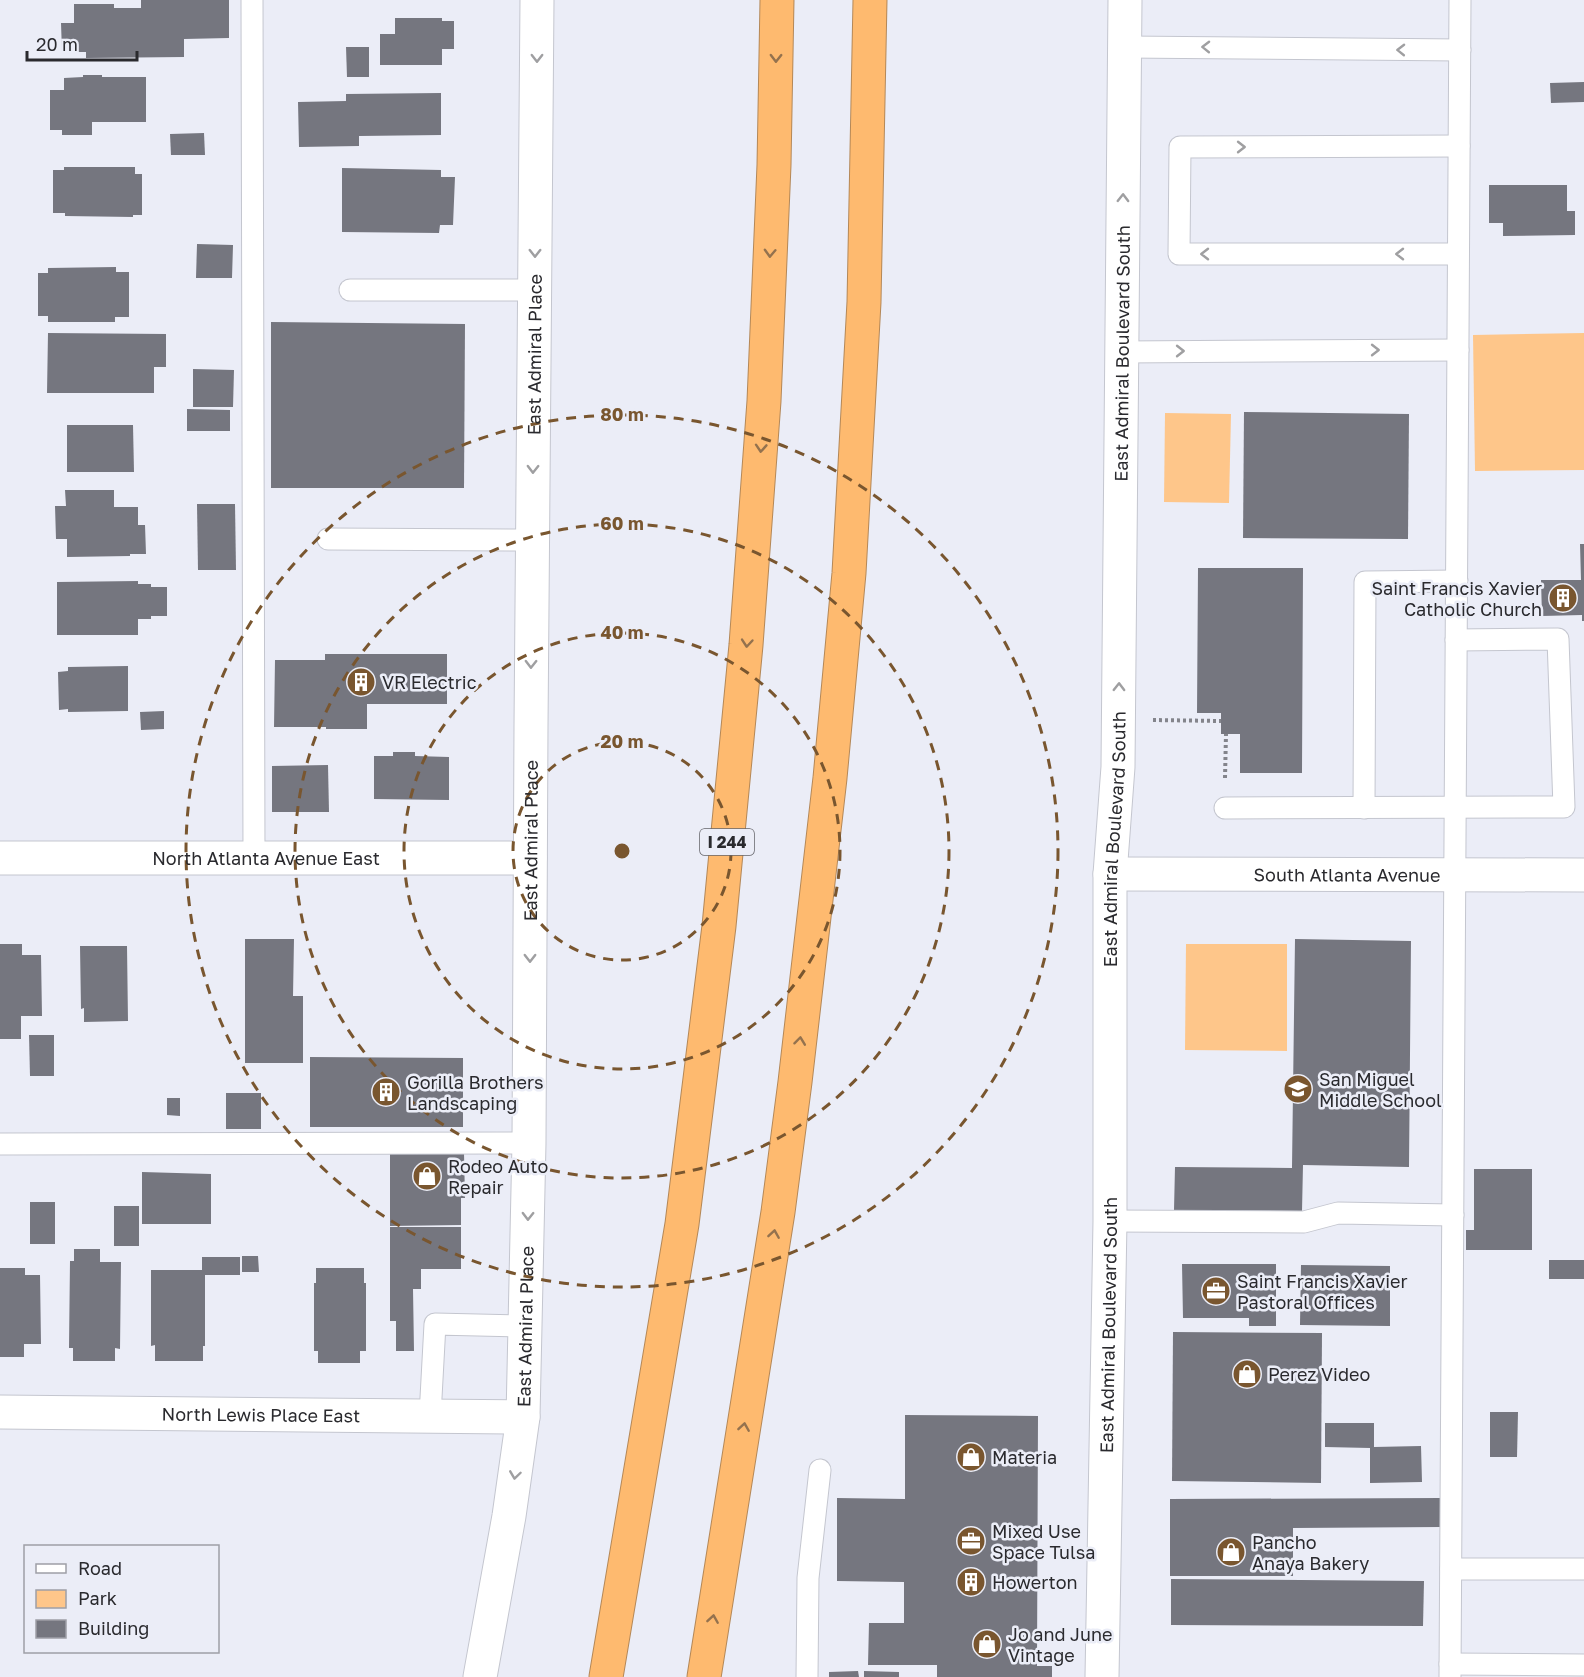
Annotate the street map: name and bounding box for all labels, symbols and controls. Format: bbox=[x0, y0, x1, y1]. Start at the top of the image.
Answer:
scale bar bbox=[27, 24, 136, 62]
text: 20 m bbox=[36, 33, 78, 55]
one-way arrow bbox=[1202, 41, 1211, 53]
one-way arrow bbox=[1397, 43, 1406, 56]
one-way arrow bbox=[531, 54, 543, 63]
one-way arrow bbox=[769, 54, 782, 63]
one-way arrow bbox=[1237, 140, 1246, 153]
one-way arrow bbox=[1117, 194, 1129, 203]
street label: East Admiral Boulevard South bbox=[1110, 225, 1134, 482]
one-way arrow bbox=[1200, 248, 1209, 260]
one-way arrow bbox=[1395, 248, 1404, 260]
one-way arrow bbox=[529, 249, 541, 258]
one-way arrow bbox=[764, 249, 776, 258]
street label: East Admiral Place bbox=[522, 274, 546, 435]
one-way arrow bbox=[1371, 344, 1380, 356]
one-way arrow bbox=[1176, 345, 1185, 357]
text: 80 m bbox=[600, 403, 644, 425]
one-way arrow bbox=[754, 444, 767, 453]
one-way arrow bbox=[527, 465, 539, 474]
text: 60 m bbox=[600, 512, 644, 534]
place label: Saint Francis Xavier Catholic Church bbox=[1372, 577, 1542, 620]
building icon: Saint Francis Xavier Catholic Church bbox=[1547, 582, 1579, 614]
text: 40 m bbox=[600, 621, 644, 643]
one-way arrow bbox=[740, 638, 753, 647]
one-way arrow bbox=[525, 660, 537, 669]
building icon: VR Electric bbox=[345, 666, 377, 698]
place label: VR Electric bbox=[382, 671, 477, 693]
one-way arrow bbox=[1113, 683, 1125, 692]
street label: East Admiral Boulevard South bbox=[1099, 711, 1130, 967]
text: 20 m bbox=[601, 730, 643, 752]
street label: East Admiral Place bbox=[519, 760, 542, 921]
road number: I 244 bbox=[700, 829, 754, 855]
centre of rings bbox=[612, 841, 632, 861]
street label: North Atlanta Avenue East bbox=[152, 847, 380, 869]
street label: South Atlanta Avenue bbox=[1254, 863, 1440, 886]
one-way arrow bbox=[524, 954, 536, 963]
one-way arrow bbox=[793, 1036, 806, 1045]
place label: San Miguel Middle School bbox=[1319, 1068, 1442, 1111]
place label: Gorilla Brothers Landscaping bbox=[407, 1071, 544, 1114]
school or university icon: San Miguel Middle School bbox=[1282, 1073, 1314, 1105]
building icon: Gorilla Brothers Landscaping bbox=[370, 1076, 402, 1108]
place label: Rodeo Auto Repair bbox=[448, 1155, 548, 1198]
shop icon: Rodeo Auto Repair bbox=[411, 1160, 443, 1192]
street label: East Admiral Boulevard South bbox=[1095, 1197, 1121, 1453]
one-way arrow bbox=[522, 1212, 534, 1221]
one-way arrow bbox=[768, 1229, 780, 1239]
street label: East Admiral Place bbox=[512, 1246, 538, 1407]
place label: Saint Francis Xavier Pastoral Offices bbox=[1237, 1270, 1407, 1313]
office icon: Saint Francis Xavier Pastoral Offices bbox=[1200, 1275, 1232, 1307]
shop icon: Perez Video bbox=[1231, 1358, 1263, 1390]
place label: Perez Video bbox=[1268, 1363, 1370, 1385]
street label: North Lewis Place East bbox=[162, 1403, 360, 1426]
one-way arrow bbox=[737, 1422, 749, 1431]
shop icon: Materia bbox=[955, 1441, 987, 1473]
place label: Materia bbox=[992, 1446, 1057, 1468]
one-way arrow bbox=[509, 1470, 521, 1480]
place label: Mixed Use Space Tulsa bbox=[992, 1520, 1095, 1563]
office icon: Mixed Use Space Tulsa bbox=[955, 1525, 987, 1557]
place label: Pancho Anaya Bakery bbox=[1252, 1531, 1369, 1574]
shop icon: Pancho Anaya Bakery bbox=[1215, 1536, 1247, 1568]
legend bbox=[24, 1545, 219, 1653]
text: Road bbox=[78, 1557, 122, 1579]
building icon: Howerton bbox=[955, 1566, 987, 1598]
place label: Howerton bbox=[992, 1571, 1078, 1593]
text: Park bbox=[78, 1587, 117, 1609]
one-way arrow bbox=[707, 1615, 719, 1624]
text: Building bbox=[78, 1617, 149, 1639]
place label: Jo and June Vintage bbox=[1008, 1623, 1113, 1666]
shop icon: Jo and June Vintage bbox=[971, 1628, 1003, 1660]

